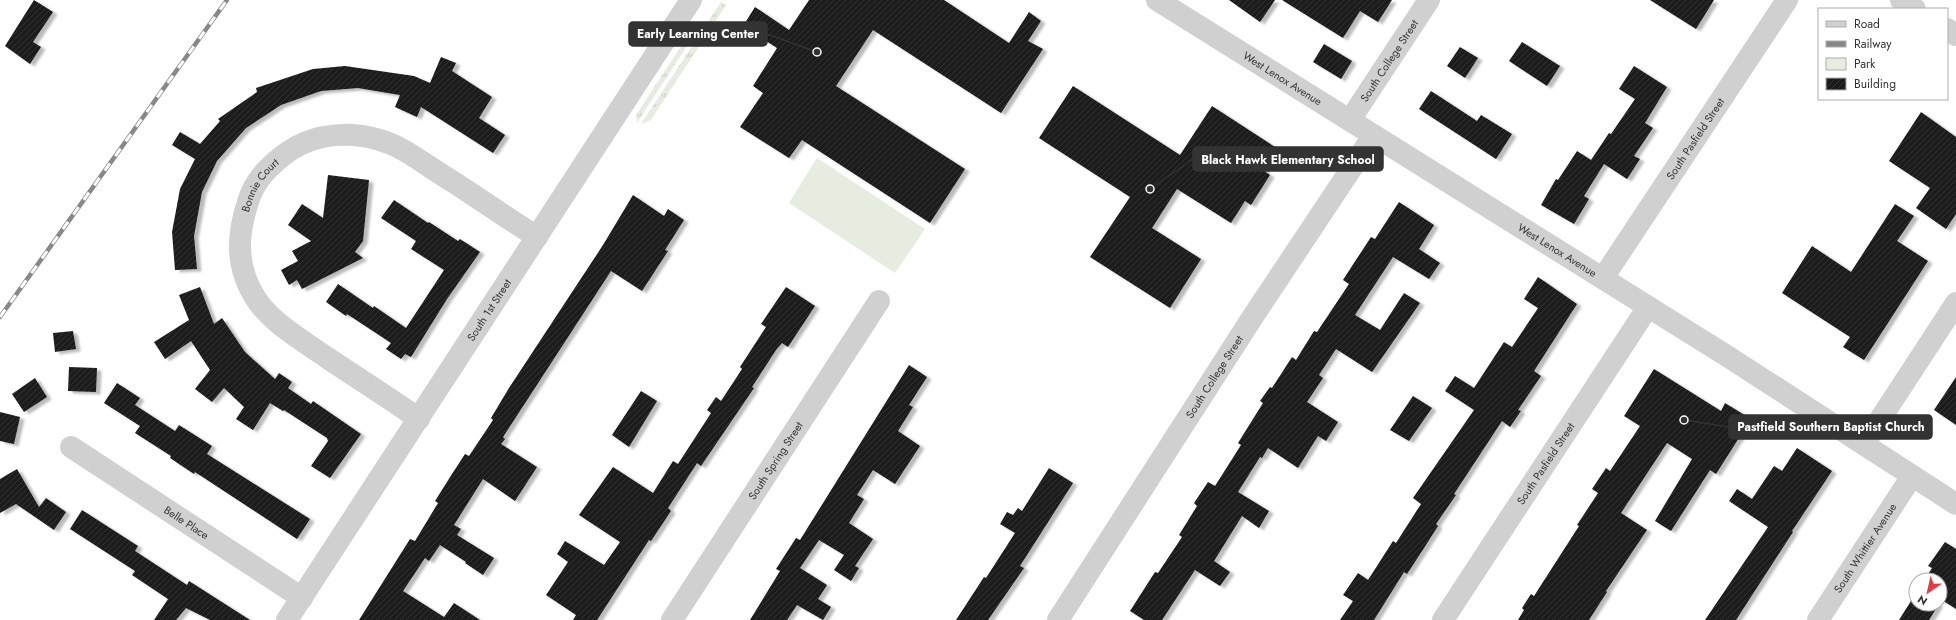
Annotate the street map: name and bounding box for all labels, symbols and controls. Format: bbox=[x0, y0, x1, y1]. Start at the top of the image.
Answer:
legend bbox=[1818, 8, 1948, 100]
text: Road bbox=[1854, 15, 1880, 33]
street label: South College Street bbox=[1356, 16, 1422, 105]
callout: Early Learning Center bbox=[629, 22, 767, 46]
text: Early Learning Center bbox=[637, 25, 759, 43]
text: Railway bbox=[1854, 35, 1892, 53]
street label: West Lenox Avenue bbox=[1240, 48, 1325, 109]
text: Park bbox=[1854, 55, 1876, 73]
text: Building bbox=[1854, 75, 1896, 93]
street label: South Pasfield Street bbox=[1662, 94, 1728, 183]
callout: Black Hawk Elementary School bbox=[1193, 147, 1383, 171]
text: Black Hawk Elementary School bbox=[1201, 151, 1375, 169]
street label: Bonnie Court bbox=[237, 154, 282, 214]
street label: West Lenox Avenue bbox=[1515, 219, 1600, 281]
street label: South 1st Street bbox=[463, 276, 515, 344]
street label: South College Street bbox=[1182, 332, 1247, 421]
callout: Pastfield Southern Baptist Church bbox=[1729, 415, 1932, 439]
street label: South Spring Street bbox=[744, 418, 807, 503]
text: Pastfield Southern Baptist Church bbox=[1737, 418, 1925, 436]
street label: South Pasfield Street bbox=[1513, 419, 1578, 508]
street label: South Whittier Avenue bbox=[1830, 500, 1900, 596]
street label: Belle Place bbox=[161, 502, 212, 543]
north arrow bbox=[1908, 572, 1948, 612]
text: N bbox=[1914, 591, 1931, 609]

